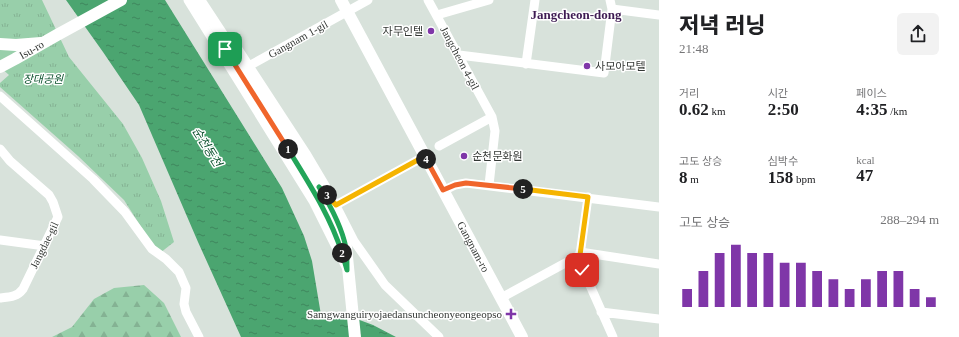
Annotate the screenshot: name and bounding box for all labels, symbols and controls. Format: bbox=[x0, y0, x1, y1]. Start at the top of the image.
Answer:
district label: Jangcheon-dong bbox=[530, 7, 622, 22]
text: 저녁 러닝 bbox=[679, 13, 765, 38]
button: share bbox=[897, 13, 939, 55]
street label: Gangnam 1-gil bbox=[266, 18, 330, 60]
street label: Jangcheon 4-gil bbox=[438, 24, 482, 92]
place label: 자무인텔 bbox=[383, 25, 423, 37]
marker: 자무인텔 bbox=[426, 26, 436, 36]
pin bbox=[208, 32, 242, 66]
street label: Isu-ro bbox=[17, 38, 46, 61]
icon: arrive bbox=[214, 38, 236, 60]
text: 21:48 bbox=[679, 41, 709, 56]
place label: 사모아모텔 bbox=[595, 60, 646, 72]
marker: 사모아모텔 bbox=[582, 61, 592, 71]
park label: 장대공원 bbox=[23, 73, 64, 85]
text: 거리 bbox=[679, 87, 699, 99]
text: 시간 bbox=[768, 87, 788, 99]
text: 페이스 bbox=[856, 87, 887, 99]
text: 0.62 bbox=[679, 100, 709, 119]
text: 2:50 bbox=[768, 100, 799, 119]
text: 4:35 bbox=[856, 100, 888, 119]
text: km bbox=[709, 105, 726, 117]
text: /km bbox=[888, 105, 907, 117]
water label: 순천동천 bbox=[189, 125, 226, 171]
pin: 1 bbox=[278, 139, 298, 159]
text: 1 bbox=[285, 143, 291, 155]
pin: 4 bbox=[416, 149, 436, 169]
place label: 순천문화원 bbox=[472, 150, 523, 162]
marker: 순천문화원 bbox=[459, 151, 469, 161]
text: 4 bbox=[423, 153, 429, 165]
text: kcal bbox=[856, 154, 875, 166]
text: 고도 상승 bbox=[679, 155, 722, 167]
text: 심박수 bbox=[768, 155, 798, 167]
text: 47 bbox=[856, 166, 873, 185]
text: 8 bbox=[679, 168, 688, 187]
text: 158 bbox=[768, 168, 793, 187]
text: m bbox=[688, 173, 699, 185]
text: bpm bbox=[793, 173, 815, 185]
pin: 5 bbox=[513, 179, 533, 199]
text: 5 bbox=[520, 183, 526, 195]
pin: 3 bbox=[317, 185, 337, 205]
text: 3 bbox=[324, 189, 330, 201]
text: 288–294 m bbox=[880, 212, 939, 227]
text: 고도 상승 bbox=[679, 215, 730, 230]
street label: Gangnam-ro bbox=[455, 219, 492, 274]
street label: Jangdae-gil bbox=[27, 220, 61, 270]
pin: 2 bbox=[332, 243, 352, 263]
text: 2 bbox=[339, 247, 345, 259]
pin bbox=[565, 253, 599, 287]
icon: check bbox=[571, 259, 593, 281]
place label: Samgwanguiryojaedansuncheonyeongeopso bbox=[307, 308, 502, 320]
marker: Samgwanguiryojaedansuncheonyeongeopso bbox=[505, 308, 517, 320]

